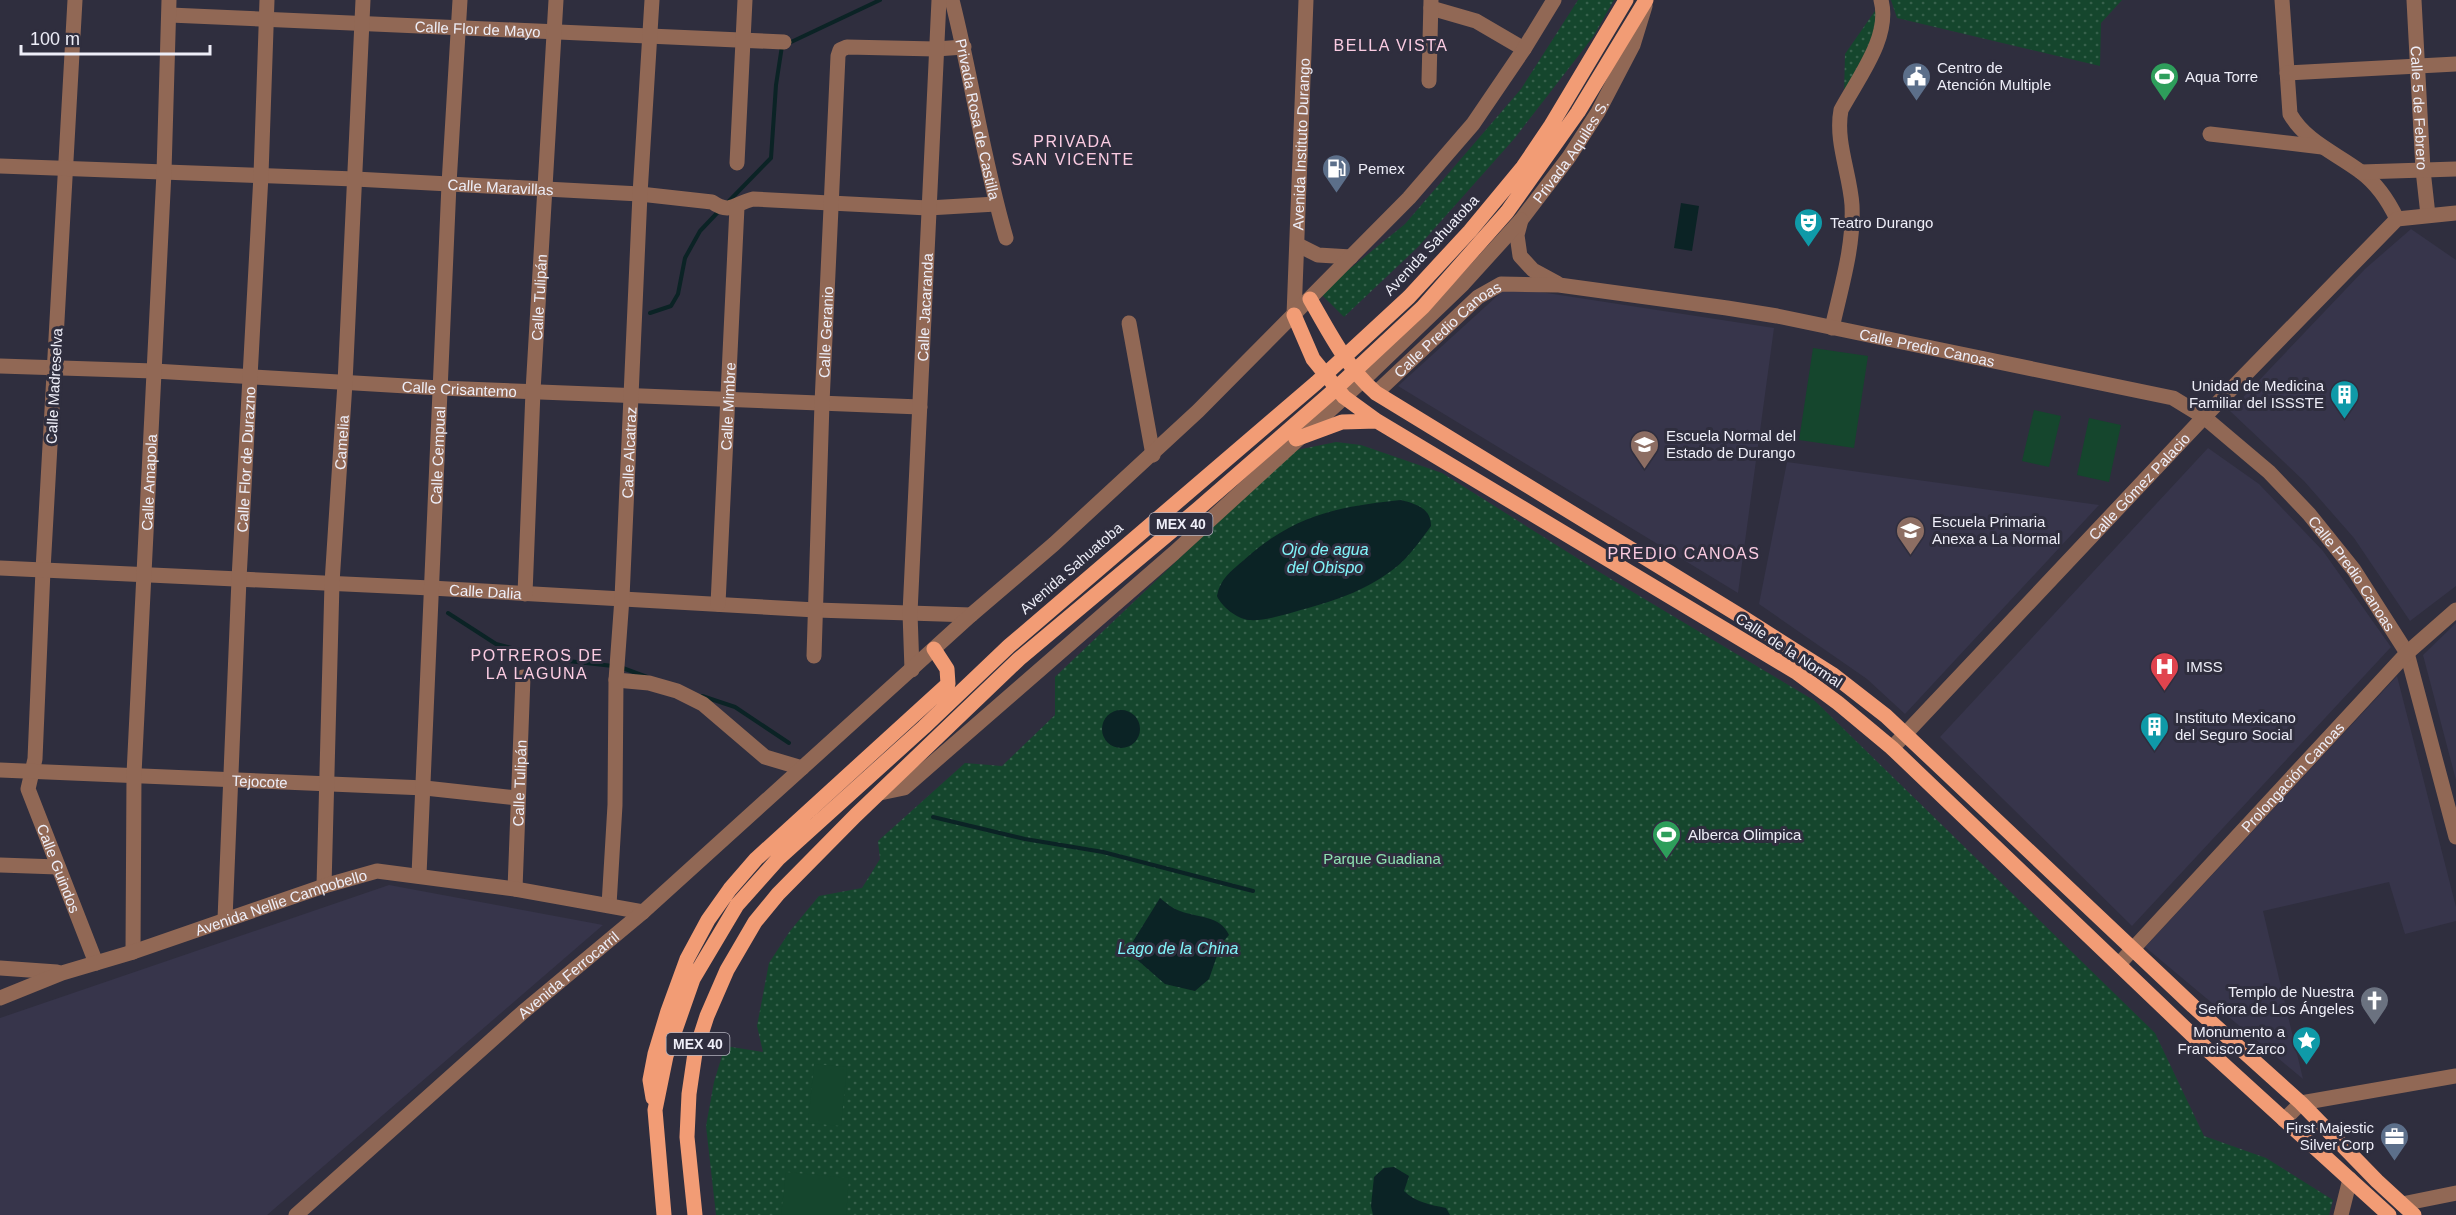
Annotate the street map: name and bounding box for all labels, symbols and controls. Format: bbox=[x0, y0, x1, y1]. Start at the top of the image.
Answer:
street label: Calle Flor de Mayo bbox=[414, 17, 541, 40]
scale bar bbox=[21, 18, 210, 56]
text: 100 m bbox=[30, 29, 80, 49]
street label: Privada Rosa de Castilla bbox=[953, 37, 1004, 202]
district label: BELLA VISTA bbox=[1334, 37, 1448, 54]
street label: Calle 5 de Febrero bbox=[2408, 45, 2431, 170]
street label: Avenida Instituto Durango bbox=[1289, 58, 1312, 231]
place label: Centro de Atención Multiple bbox=[1937, 59, 2051, 93]
public building icon: Centro de Atención Multiple bbox=[1900, 60, 1932, 102]
sports icon: Aqua Torre bbox=[2148, 60, 2180, 102]
place label: Aqua Torre bbox=[2185, 68, 2258, 85]
street label: Privada Aquiles S. bbox=[1529, 97, 1612, 206]
district label: PRIVADA SAN VICENTE bbox=[1011, 133, 1135, 168]
fuel station icon: Pemex bbox=[1321, 152, 1353, 194]
place label: Pemex bbox=[1358, 160, 1405, 177]
street label: Calle Maravillas bbox=[447, 175, 554, 198]
street label: Avenida Sahuatoba bbox=[1380, 191, 1482, 299]
theatre icon: Teatro Durango bbox=[1793, 206, 1825, 248]
place label: Teatro Durango bbox=[1830, 214, 1933, 231]
street label: Calle Jacaranda bbox=[913, 252, 936, 362]
street label: Calle Tulipán bbox=[527, 253, 550, 341]
street label: Calle Predio Canoas bbox=[1390, 277, 1504, 381]
street label: Calle Geranio bbox=[815, 286, 836, 378]
street label: Calle Predio Canoas bbox=[1858, 325, 1996, 369]
street label: Calle Madreselva bbox=[42, 327, 66, 444]
street label: Calle Mimbre bbox=[717, 362, 738, 451]
street label: Calle Crisantemo bbox=[401, 377, 517, 400]
place label: Unidad de Medicina Familiar del ISSSTE bbox=[2189, 377, 2325, 411]
building icon: Unidad de Medicina Familiar del ISSSTE bbox=[2329, 378, 2361, 420]
street label: Calle Flor de Durazno bbox=[233, 386, 258, 533]
street label: Calle Cempual bbox=[427, 406, 448, 505]
street label: Calle Alcatraz bbox=[618, 406, 639, 499]
street label: Camelia bbox=[331, 414, 351, 470]
place label: Escuela Normal del Estado de Durango bbox=[1666, 427, 1796, 461]
school or university icon: Escuela Normal del Estado de Durango bbox=[1629, 428, 1661, 470]
street label: Calle Gómez Palacio bbox=[2085, 429, 2193, 543]
street label: Calle Amapola bbox=[138, 433, 159, 531]
street label: Calle Predio Canoas bbox=[2305, 512, 2399, 634]
road number: MEX 40 bbox=[1150, 513, 1212, 535]
place label: Escuela Primaria Anexa a La Normal bbox=[1932, 513, 2060, 547]
school or university icon: Escuela Primaria Anexa a La Normal bbox=[1895, 514, 1927, 556]
street label: Avenida Sahuatoba bbox=[1016, 518, 1126, 617]
water label: Ojo de agua del Obispo bbox=[1281, 541, 1369, 576]
district label: PREDIO CANOAS bbox=[1608, 545, 1760, 562]
street label: Calle Dalia bbox=[449, 581, 523, 602]
street label: Calle de la Normal bbox=[1733, 609, 1845, 691]
district label: POTREROS DE LA LAGUNA bbox=[471, 647, 603, 682]
hospital icon: IMSS bbox=[2149, 650, 2181, 692]
place label: IMSS bbox=[2186, 658, 2223, 675]
place label: Instituto Mexicano del Seguro Social bbox=[2175, 709, 2296, 743]
building icon: Instituto Mexicano del Seguro Social bbox=[2138, 710, 2170, 752]
street label: Prolongación Canoas bbox=[2237, 718, 2347, 835]
street label: Calle Tulipán bbox=[509, 739, 529, 827]
street label: Tejocote bbox=[231, 771, 288, 791]
sports icon: Alberca Olimpica bbox=[1651, 818, 1683, 860]
street label: Calle Guindos bbox=[34, 821, 84, 915]
place label: Alberca Olimpica bbox=[1688, 826, 1802, 843]
park label: Parque Guadiana bbox=[1323, 850, 1441, 867]
street label: Avenida Nellie Campobello bbox=[193, 866, 369, 938]
street label: Avenida Ferrocarril bbox=[514, 928, 622, 1022]
water label: Lago de la China bbox=[1118, 940, 1239, 957]
place label: Templo de Nuestra Señora de Los Ángeles bbox=[2198, 983, 2355, 1017]
church icon: Templo de Nuestra Señora de Los Ángeles bbox=[2359, 984, 2391, 1026]
place label: Monumento a Francisco Zarco bbox=[2177, 1023, 2286, 1057]
place icon: Monumento a Francisco Zarco bbox=[2290, 1024, 2322, 1066]
road number: MEX 40 bbox=[666, 1033, 730, 1055]
place label: First Majestic Silver Corp bbox=[2286, 1119, 2374, 1153]
office icon: First Majestic Silver Corp bbox=[2379, 1120, 2411, 1162]

